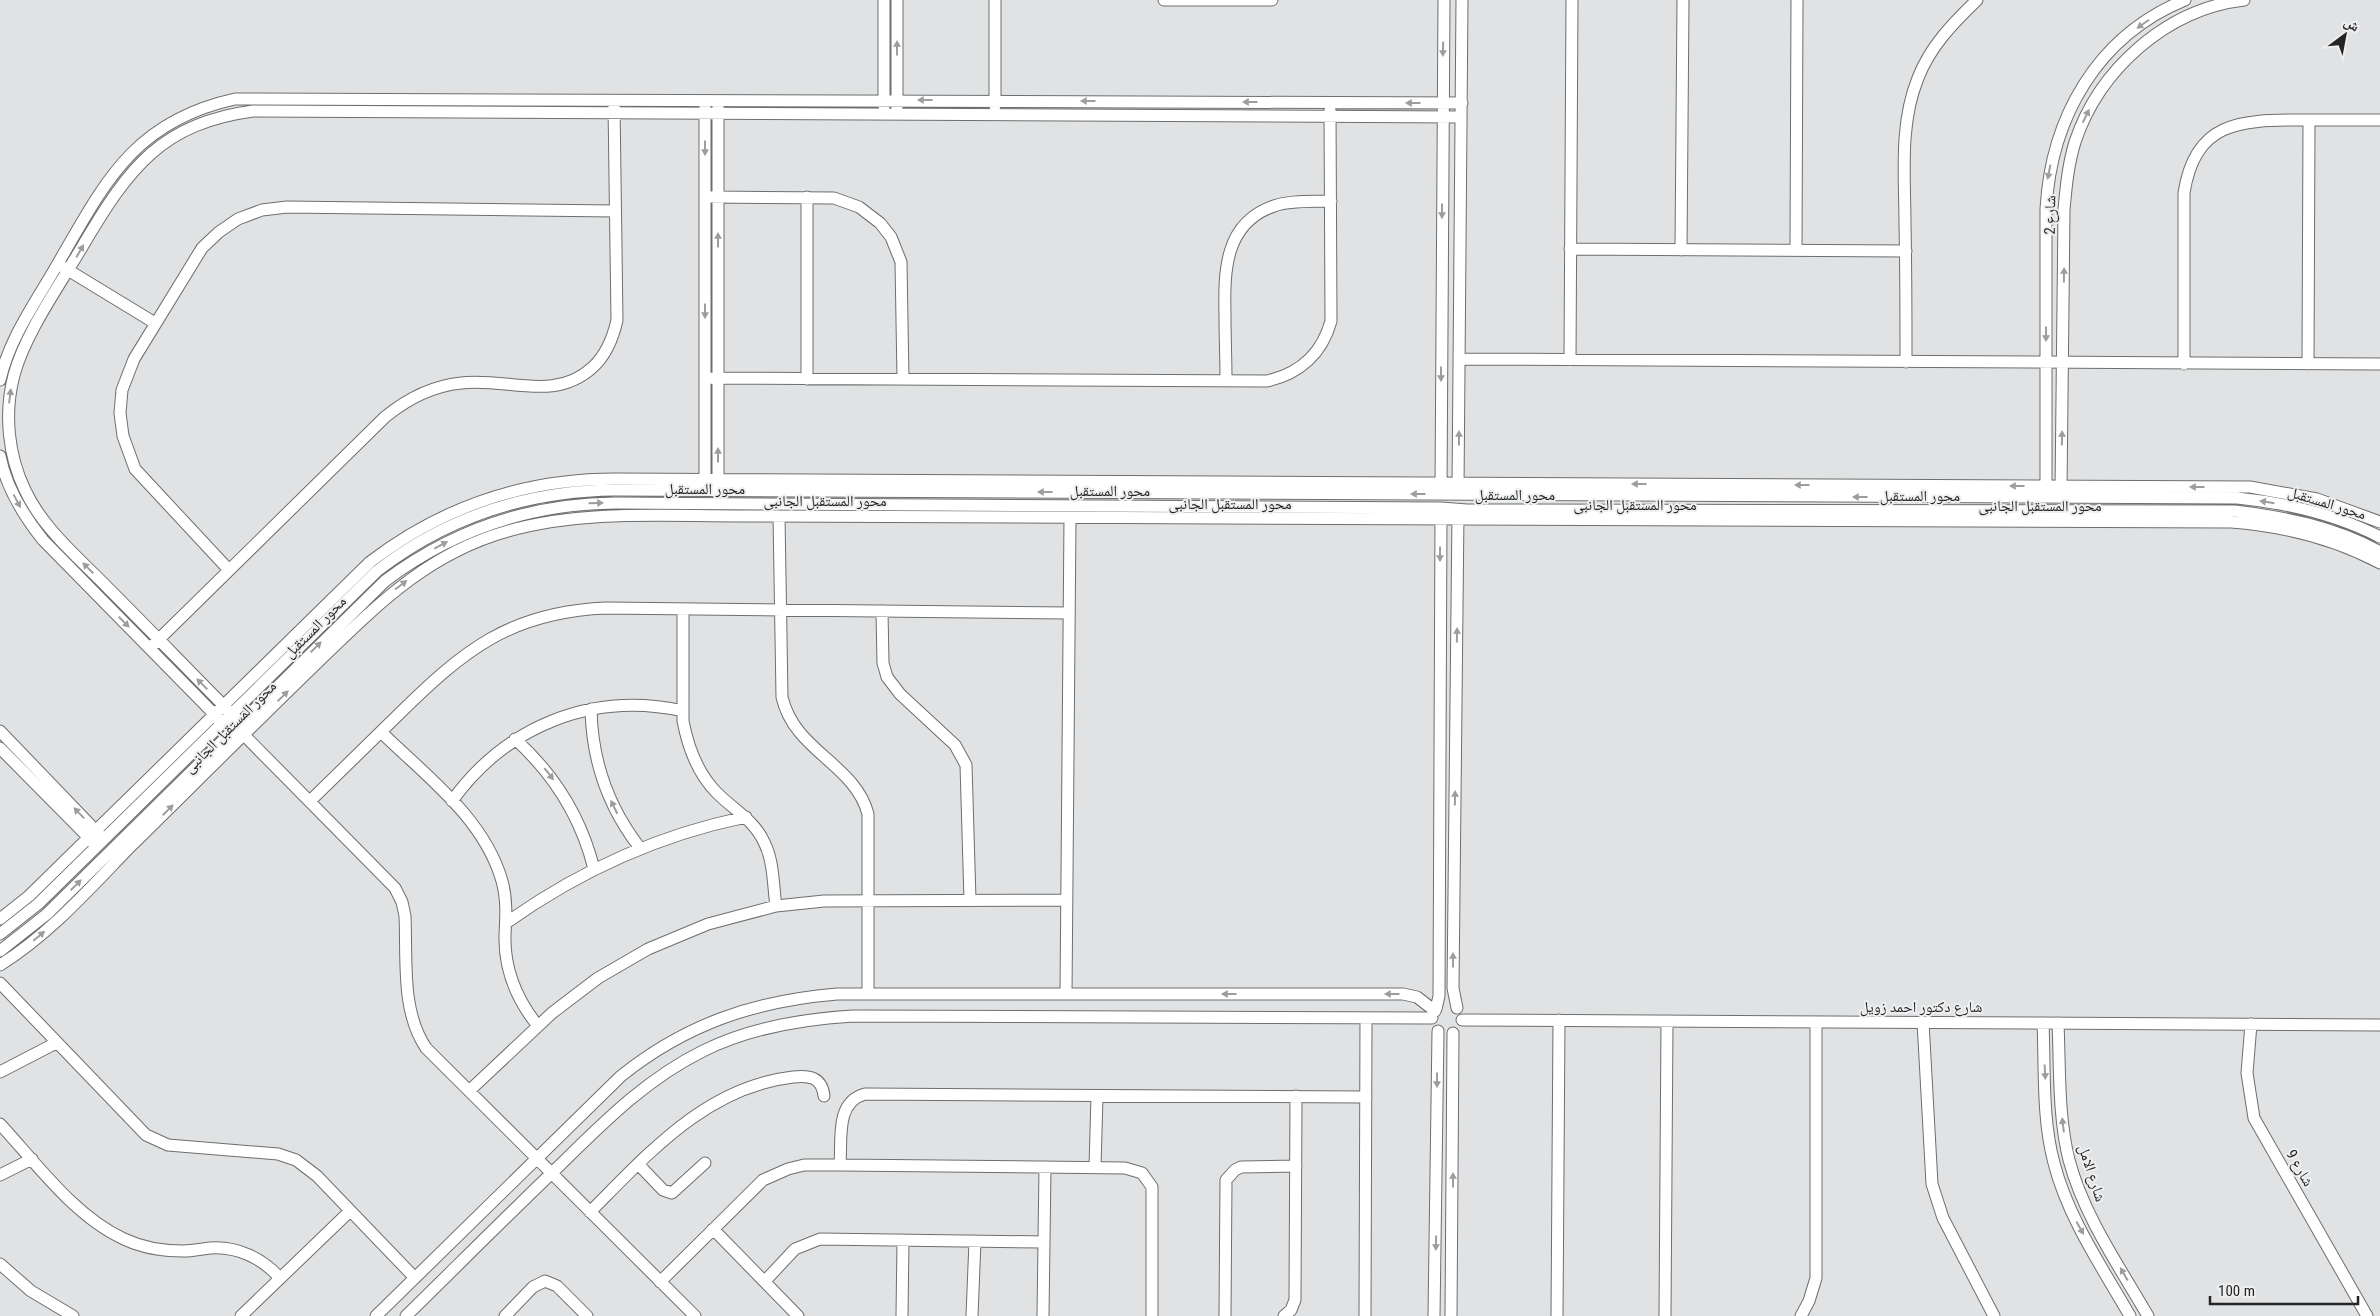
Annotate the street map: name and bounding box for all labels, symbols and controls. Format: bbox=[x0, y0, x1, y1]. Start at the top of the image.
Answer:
north arrow bbox=[2320, 10, 2370, 60]
text: ش bbox=[2341, 13, 2363, 36]
one-way arrow bbox=[2136, 19, 2150, 29]
one-way arrow bbox=[893, 39, 901, 55]
one-way arrow bbox=[1439, 41, 1447, 57]
one-way arrow bbox=[917, 96, 933, 104]
one-way arrow bbox=[1080, 97, 1096, 105]
one-way arrow bbox=[1242, 98, 1258, 106]
one-way arrow bbox=[1405, 99, 1421, 107]
one-way arrow bbox=[2082, 109, 2090, 123]
one-way arrow bbox=[701, 140, 709, 156]
one-way arrow bbox=[2045, 164, 2053, 180]
street label: شارع 2 bbox=[2041, 195, 2060, 235]
one-way arrow bbox=[1438, 203, 1446, 219]
one-way arrow bbox=[714, 232, 722, 248]
one-way arrow bbox=[76, 244, 85, 258]
one-way arrow bbox=[2060, 267, 2068, 283]
one-way arrow bbox=[701, 303, 709, 319]
one-way arrow bbox=[2042, 326, 2050, 342]
one-way arrow bbox=[1437, 366, 1445, 382]
one-way arrow bbox=[6, 388, 14, 404]
one-way arrow bbox=[2058, 429, 2066, 445]
one-way arrow bbox=[1455, 430, 1463, 446]
one-way arrow bbox=[714, 447, 722, 463]
street label: محور المستقبل bbox=[665, 480, 745, 499]
one-way arrow bbox=[1631, 480, 1647, 488]
one-way arrow bbox=[1793, 481, 1809, 489]
street label: محور المستقبل bbox=[1070, 482, 1150, 501]
one-way arrow bbox=[2008, 482, 2024, 490]
one-way arrow bbox=[2188, 483, 2204, 491]
street label: محور المستقبل bbox=[2286, 483, 2368, 524]
street label: محور المستقبل bbox=[1475, 486, 1555, 505]
street label: محور المستقبل bbox=[1880, 487, 1960, 506]
one-way arrow bbox=[1037, 488, 1053, 496]
one-way arrow bbox=[1409, 490, 1425, 498]
street label: محور المستقبل الجانبى bbox=[763, 492, 887, 511]
one-way arrow bbox=[1852, 493, 1868, 501]
one-way arrow bbox=[12, 494, 21, 508]
street label: محور المستقبل الجانبى bbox=[1168, 495, 1292, 514]
street label: محور المستقبل الجانبى bbox=[1573, 496, 1697, 515]
street label: محور المستقبل الجانبى bbox=[1978, 497, 2102, 516]
one-way arrow bbox=[2259, 497, 2275, 505]
one-way arrow bbox=[589, 499, 605, 507]
one-way arrow bbox=[434, 540, 448, 549]
one-way arrow bbox=[1436, 546, 1444, 562]
one-way arrow bbox=[82, 562, 94, 574]
one-way arrow bbox=[394, 579, 407, 590]
street label: محور المستقبل bbox=[280, 592, 351, 663]
one-way arrow bbox=[118, 616, 130, 628]
one-way arrow bbox=[1453, 627, 1461, 643]
one-way arrow bbox=[310, 642, 322, 654]
street label: محور المستقبل الجانبى bbox=[180, 677, 281, 778]
one-way arrow bbox=[196, 678, 208, 690]
one-way arrow bbox=[277, 690, 289, 702]
one-way arrow bbox=[543, 767, 554, 780]
one-way arrow bbox=[1451, 790, 1459, 806]
one-way arrow bbox=[610, 800, 618, 814]
one-way arrow bbox=[161, 804, 173, 816]
one-way arrow bbox=[73, 807, 85, 819]
one-way arrow bbox=[70, 879, 82, 891]
one-way arrow bbox=[33, 931, 46, 942]
one-way arrow bbox=[1449, 952, 1457, 968]
one-way arrow bbox=[1221, 990, 1237, 998]
one-way arrow bbox=[1383, 990, 1399, 998]
street label: شارع دكتور احمد زويل bbox=[1860, 998, 1982, 1017]
one-way arrow bbox=[2041, 1064, 2049, 1080]
one-way arrow bbox=[1433, 1072, 1441, 1088]
one-way arrow bbox=[2059, 1116, 2067, 1132]
street label: شارع الامل bbox=[2073, 1142, 2110, 1204]
street label: شارع 9 bbox=[2281, 1146, 2318, 1190]
one-way arrow bbox=[1449, 1172, 1457, 1188]
one-way arrow bbox=[2076, 1221, 2084, 1236]
one-way arrow bbox=[1432, 1235, 1440, 1251]
one-way arrow bbox=[2120, 1266, 2128, 1281]
scale bar bbox=[2210, 1274, 2358, 1306]
text: 100 m bbox=[2218, 1282, 2255, 1300]

